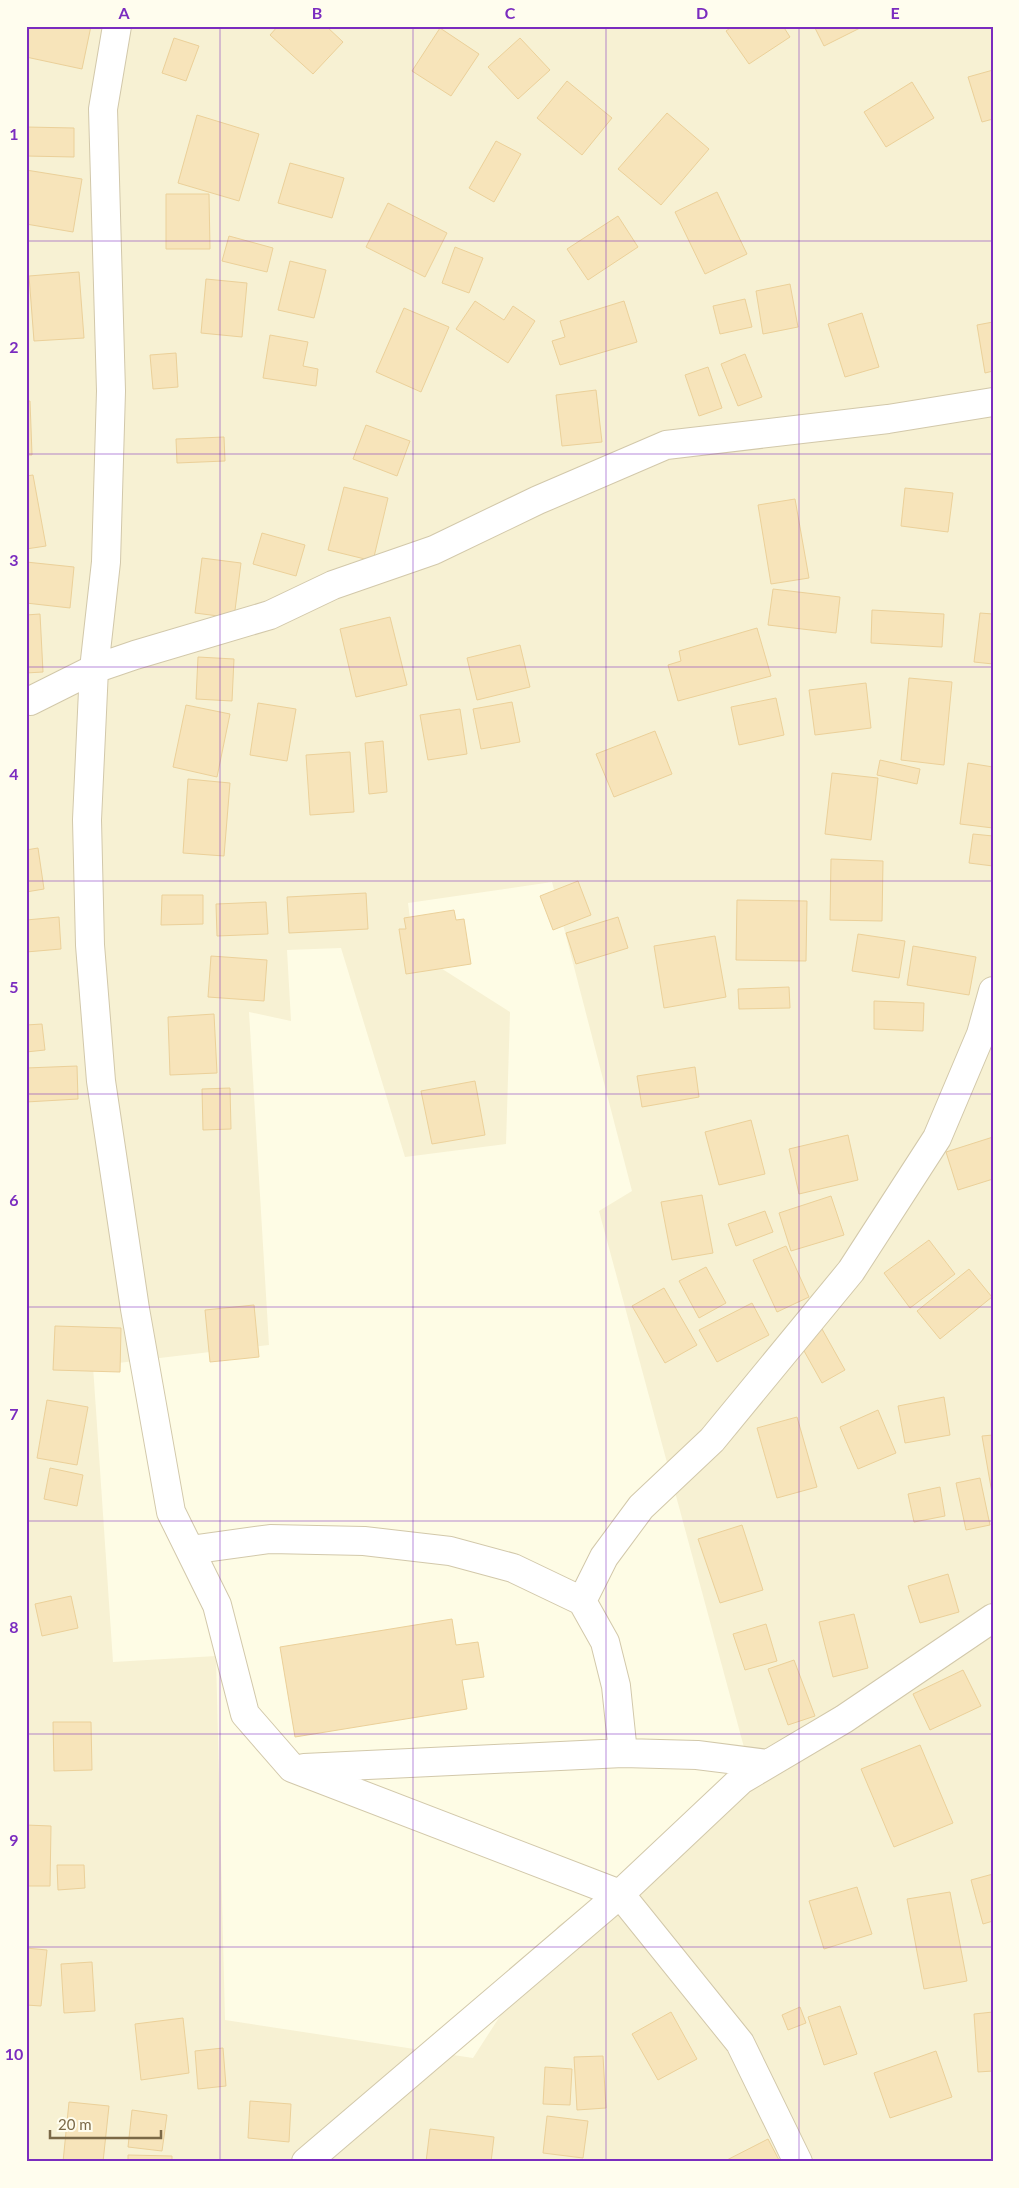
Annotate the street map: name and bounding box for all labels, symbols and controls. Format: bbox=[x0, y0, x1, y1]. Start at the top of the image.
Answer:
text: A bbox=[117, 3, 130, 22]
text: B bbox=[312, 3, 322, 22]
text: C bbox=[505, 3, 516, 22]
text: D bbox=[696, 3, 708, 22]
text: E bbox=[890, 3, 900, 22]
text: 1 bbox=[9, 124, 19, 143]
text: 2 bbox=[9, 337, 19, 356]
text: 3 bbox=[9, 550, 19, 569]
text: 4 bbox=[9, 764, 19, 783]
text: 5 bbox=[9, 977, 19, 996]
text: 6 bbox=[9, 1190, 19, 1209]
text: 7 bbox=[9, 1404, 19, 1423]
text: 8 bbox=[9, 1617, 19, 1636]
text: 9 bbox=[9, 1830, 19, 1849]
text: 10 bbox=[5, 2044, 23, 2063]
scale bar bbox=[50, 2108, 161, 2140]
text: 20 m bbox=[58, 2115, 92, 2133]

